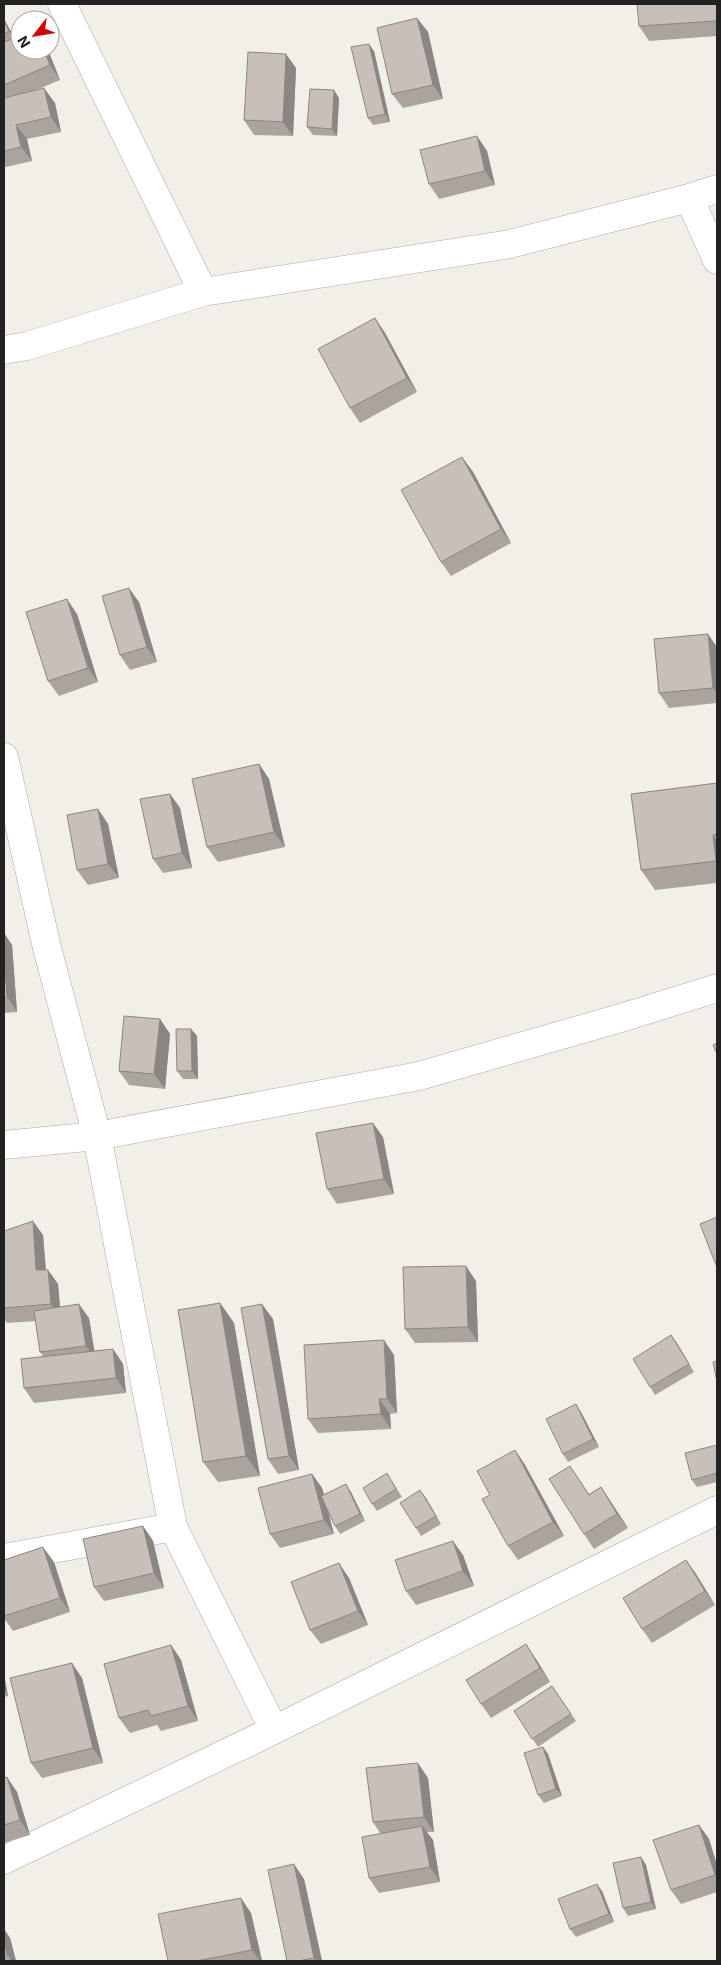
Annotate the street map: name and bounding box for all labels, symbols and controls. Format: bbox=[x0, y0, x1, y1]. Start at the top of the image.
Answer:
north arrow bbox=[10, 10, 60, 60]
text: N bbox=[13, 33, 33, 51]

